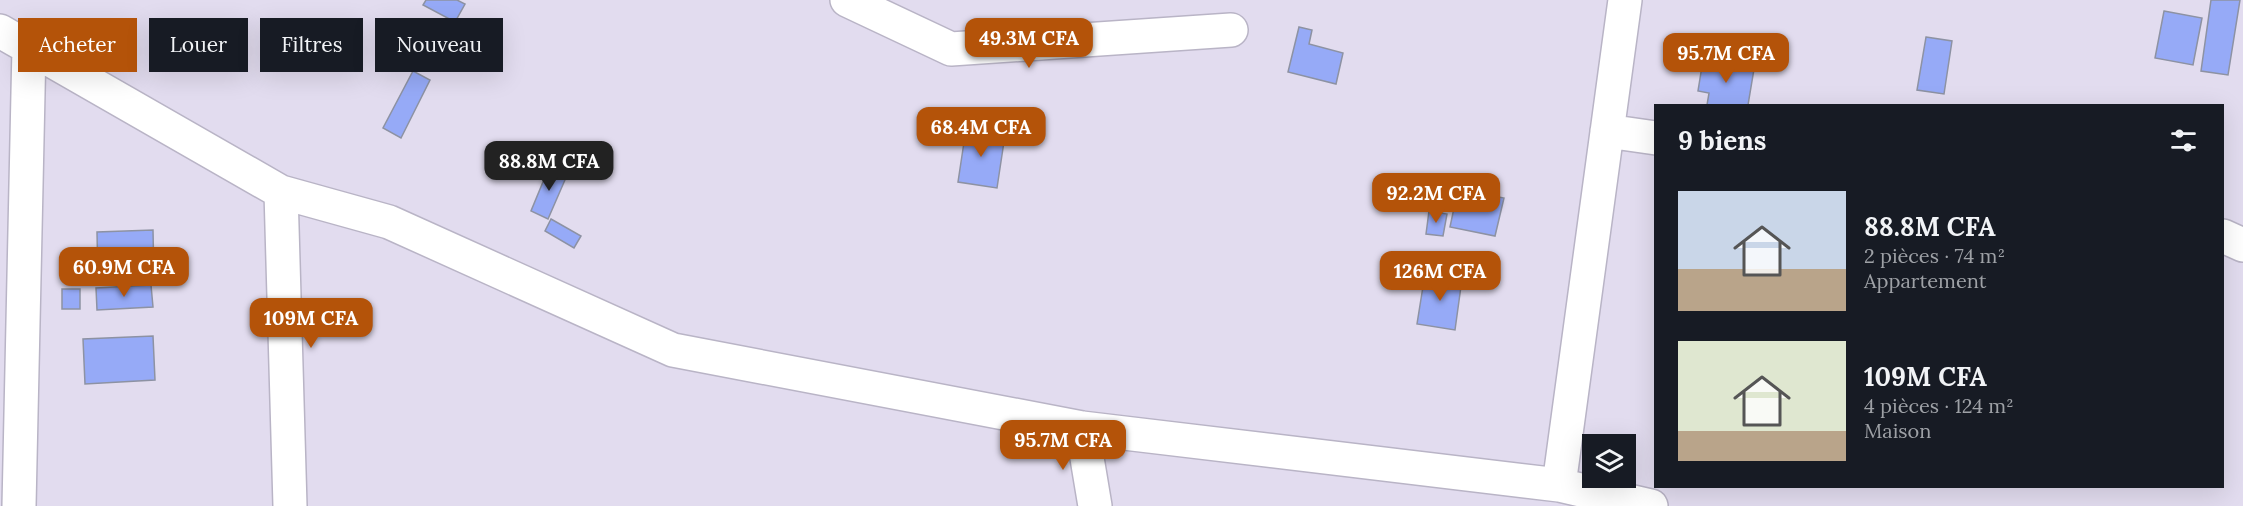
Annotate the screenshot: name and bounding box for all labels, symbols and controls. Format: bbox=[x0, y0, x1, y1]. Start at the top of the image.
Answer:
chip: Acheter bbox=[18, 18, 137, 72]
chip: Louer bbox=[149, 18, 248, 72]
chip: Filtres bbox=[260, 18, 363, 72]
chip: Nouveau bbox=[375, 18, 503, 72]
pin: 49.3M CFA bbox=[960, 18, 1098, 69]
text: 49.3M CFA bbox=[979, 25, 1079, 50]
pin: 95.7M CFA bbox=[1657, 33, 1795, 84]
text: 95.7M CFA bbox=[1677, 40, 1775, 65]
pin: 68.4M CFA bbox=[912, 107, 1050, 158]
text: 68.4M CFA bbox=[931, 114, 1031, 139]
text: 9 biens bbox=[1678, 124, 1766, 157]
icon: filters bbox=[2167, 124, 2200, 157]
pin: 88.8M CFA bbox=[480, 141, 618, 192]
text: 88.8M CFA bbox=[498, 148, 600, 173]
pin: 92.2M CFA bbox=[1367, 173, 1505, 224]
text: 92.2M CFA bbox=[1386, 180, 1486, 205]
text: 88.8M CFA bbox=[1864, 210, 1996, 243]
icon: home bbox=[1726, 215, 1798, 287]
text: 2 pièces · 74 m² bbox=[1864, 243, 2005, 268]
pin: 60.9M CFA bbox=[55, 247, 193, 298]
pin: 126M CFA bbox=[1378, 251, 1502, 302]
text: 60.9M CFA bbox=[73, 254, 175, 279]
text: 126M CFA bbox=[1394, 258, 1486, 283]
text: Appartement bbox=[1864, 268, 1987, 293]
pin: 109M CFA bbox=[249, 298, 373, 349]
text: 109M CFA bbox=[264, 305, 358, 330]
text: 109M CFA bbox=[1864, 360, 1987, 393]
icon: home bbox=[1726, 365, 1798, 437]
text: 4 pièces · 124 m² bbox=[1864, 393, 2014, 418]
text: Maison bbox=[1864, 418, 1931, 443]
pin: 95.7M CFA bbox=[994, 420, 1132, 471]
text: 95.7M CFA bbox=[1014, 427, 1112, 452]
map controls bbox=[1582, 434, 1636, 488]
button: layers bbox=[1582, 434, 1636, 488]

